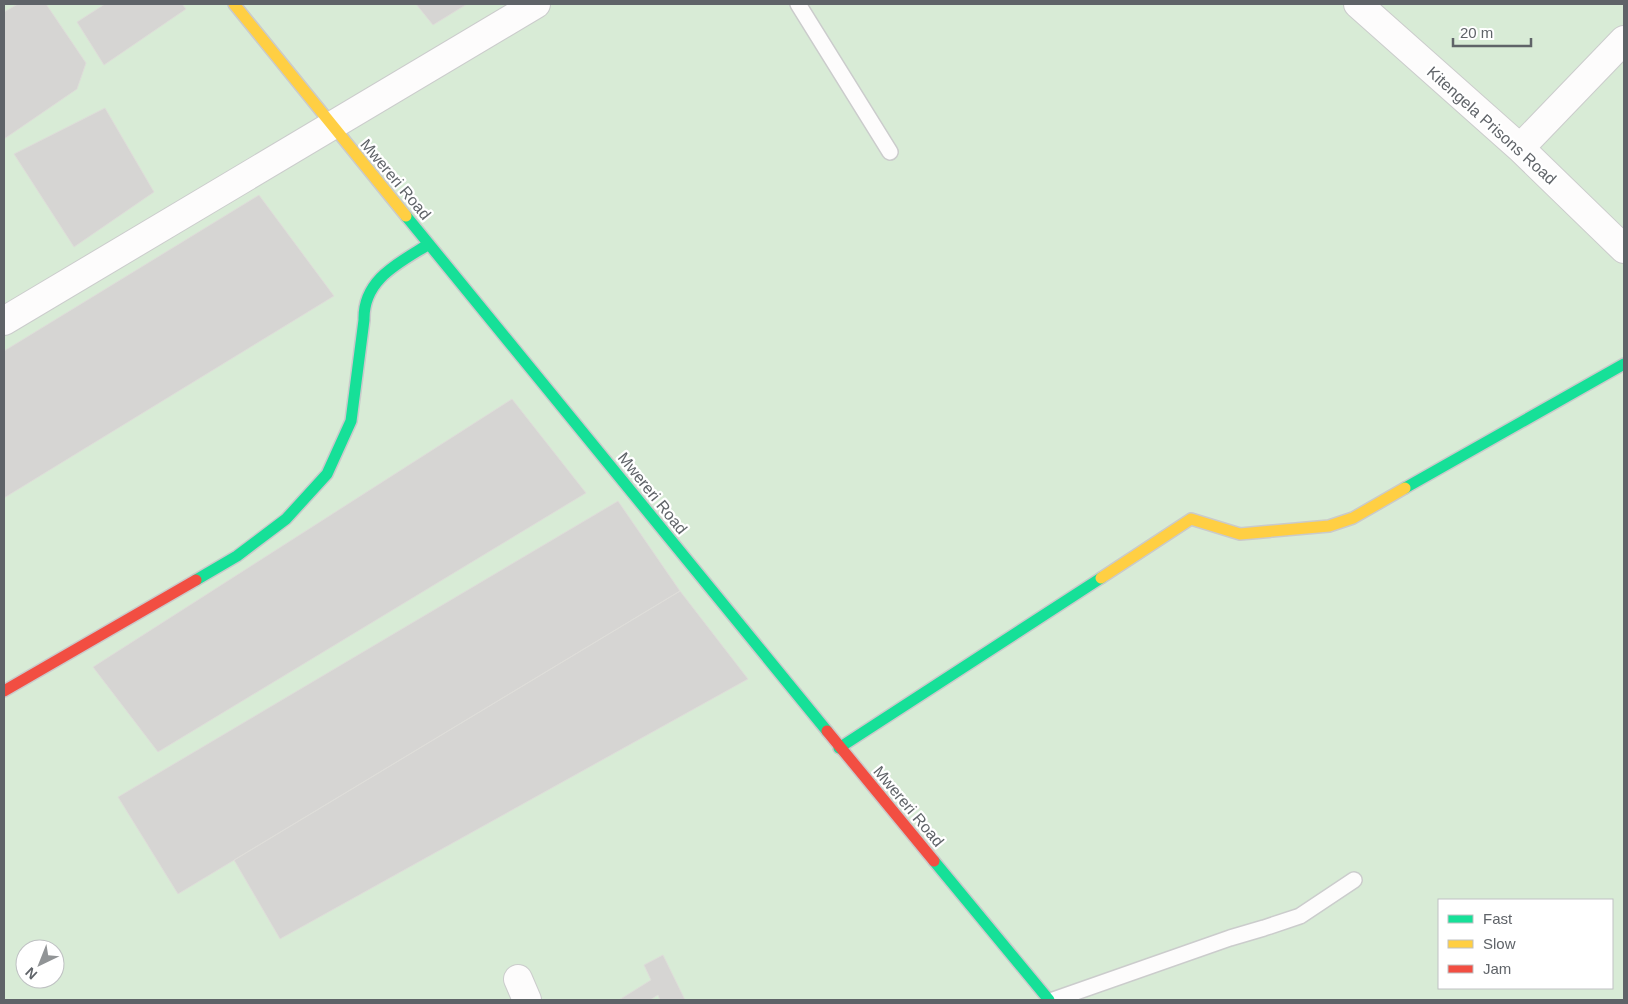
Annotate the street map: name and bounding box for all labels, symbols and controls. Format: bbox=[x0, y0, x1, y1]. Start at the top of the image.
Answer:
scale bar bbox=[1453, 15, 1530, 47]
text: 20 m bbox=[1460, 24, 1493, 41]
street label: Kitengela Prisons Road bbox=[1424, 63, 1559, 188]
street label: Mwereri Road bbox=[357, 136, 434, 223]
street label: Mwereri Road bbox=[615, 449, 691, 537]
street label: Mwereri Road bbox=[870, 763, 947, 850]
legend bbox=[1438, 899, 1613, 989]
text: Fast bbox=[1483, 910, 1513, 927]
text: Slow bbox=[1483, 935, 1516, 952]
north arrow bbox=[15, 939, 65, 989]
text: Jam bbox=[1483, 960, 1511, 977]
text: N bbox=[22, 964, 40, 983]

